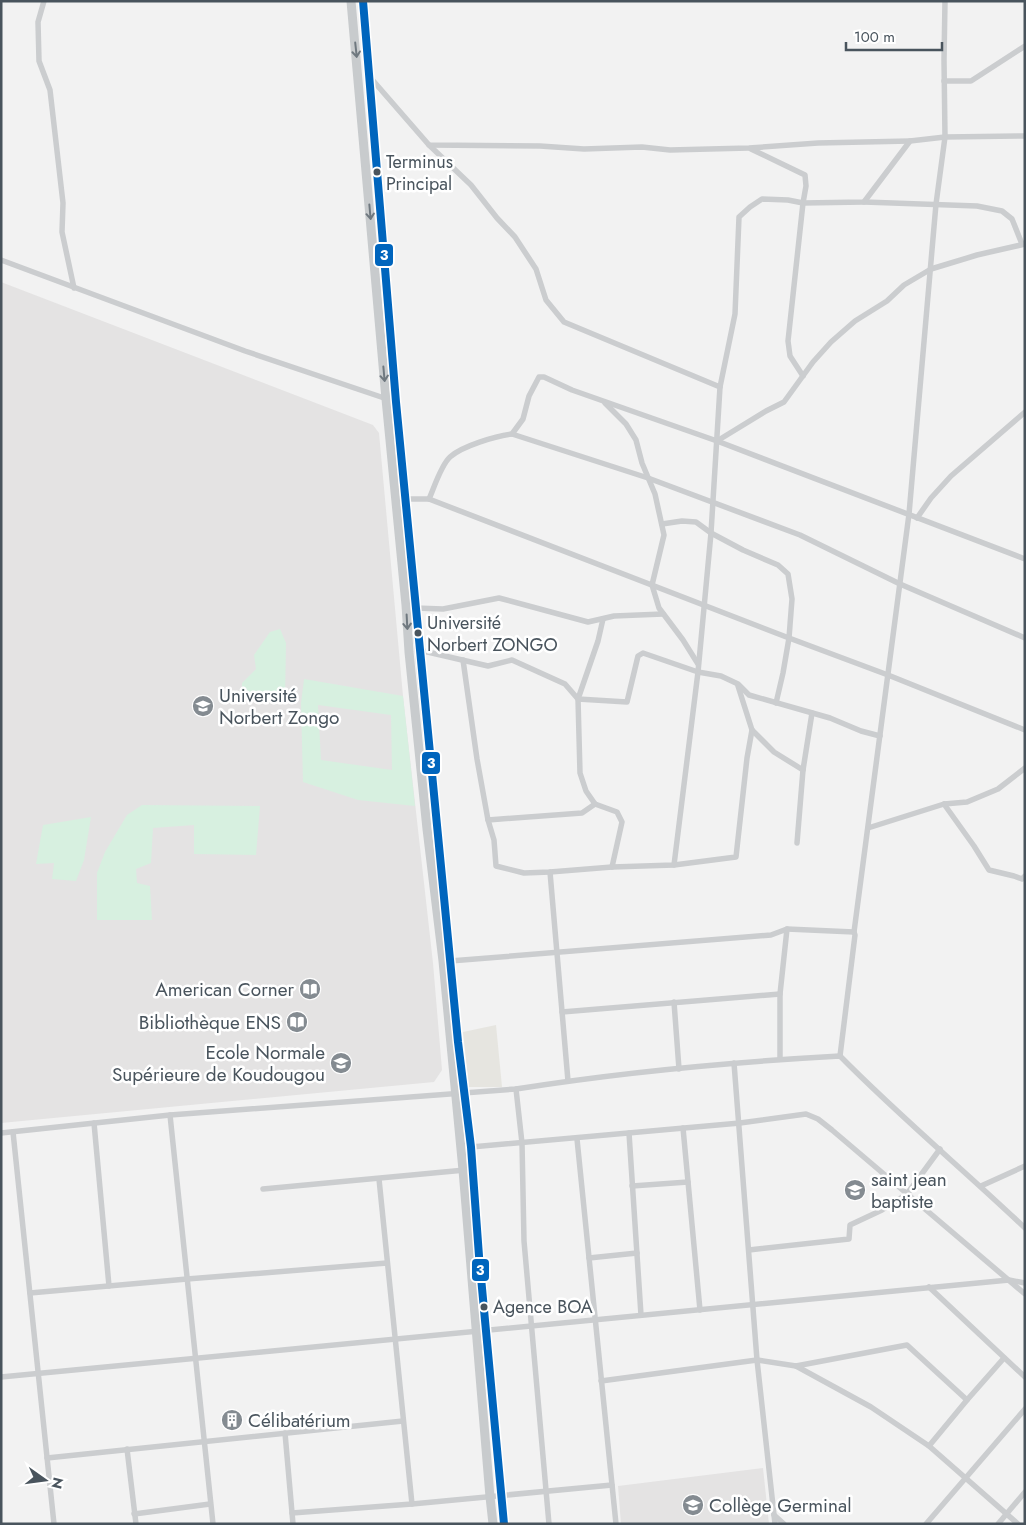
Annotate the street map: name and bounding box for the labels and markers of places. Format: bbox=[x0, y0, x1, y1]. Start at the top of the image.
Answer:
place label: Terminus Principal bbox=[386, 149, 453, 197]
marker: Terminus Principal bbox=[372, 167, 382, 177]
place label: Université Norbert ZONGO bbox=[427, 610, 558, 658]
marker: Université Norbert ZONGO bbox=[413, 628, 423, 638]
place label: Université Norbert Zongo bbox=[219, 682, 339, 731]
school or university icon: Université Norbert Zongo bbox=[191, 694, 215, 718]
place label: American Corner bbox=[155, 976, 294, 1003]
library icon: American Corner bbox=[298, 977, 322, 1001]
place label: Bibliothèque ENS bbox=[139, 1009, 281, 1036]
library icon: Bibliothèque ENS bbox=[285, 1010, 309, 1034]
place label: Ecole Normale Supérieure de Koudougou bbox=[112, 1039, 325, 1088]
school or university icon: Ecole Normale Supérieure de Koudougou bbox=[329, 1051, 353, 1075]
place label: saint jean baptiste bbox=[871, 1166, 947, 1215]
school or university icon: saint jean baptiste bbox=[843, 1178, 867, 1202]
place label: Agence BOA bbox=[493, 1294, 593, 1320]
marker: Agence BOA bbox=[479, 1302, 489, 1312]
place label: Célibatérium bbox=[248, 1407, 351, 1434]
building icon: Célibatérium bbox=[220, 1408, 244, 1432]
place label: Collège Germinal bbox=[709, 1492, 852, 1519]
school or university icon: Collège Germinal bbox=[681, 1493, 705, 1517]

